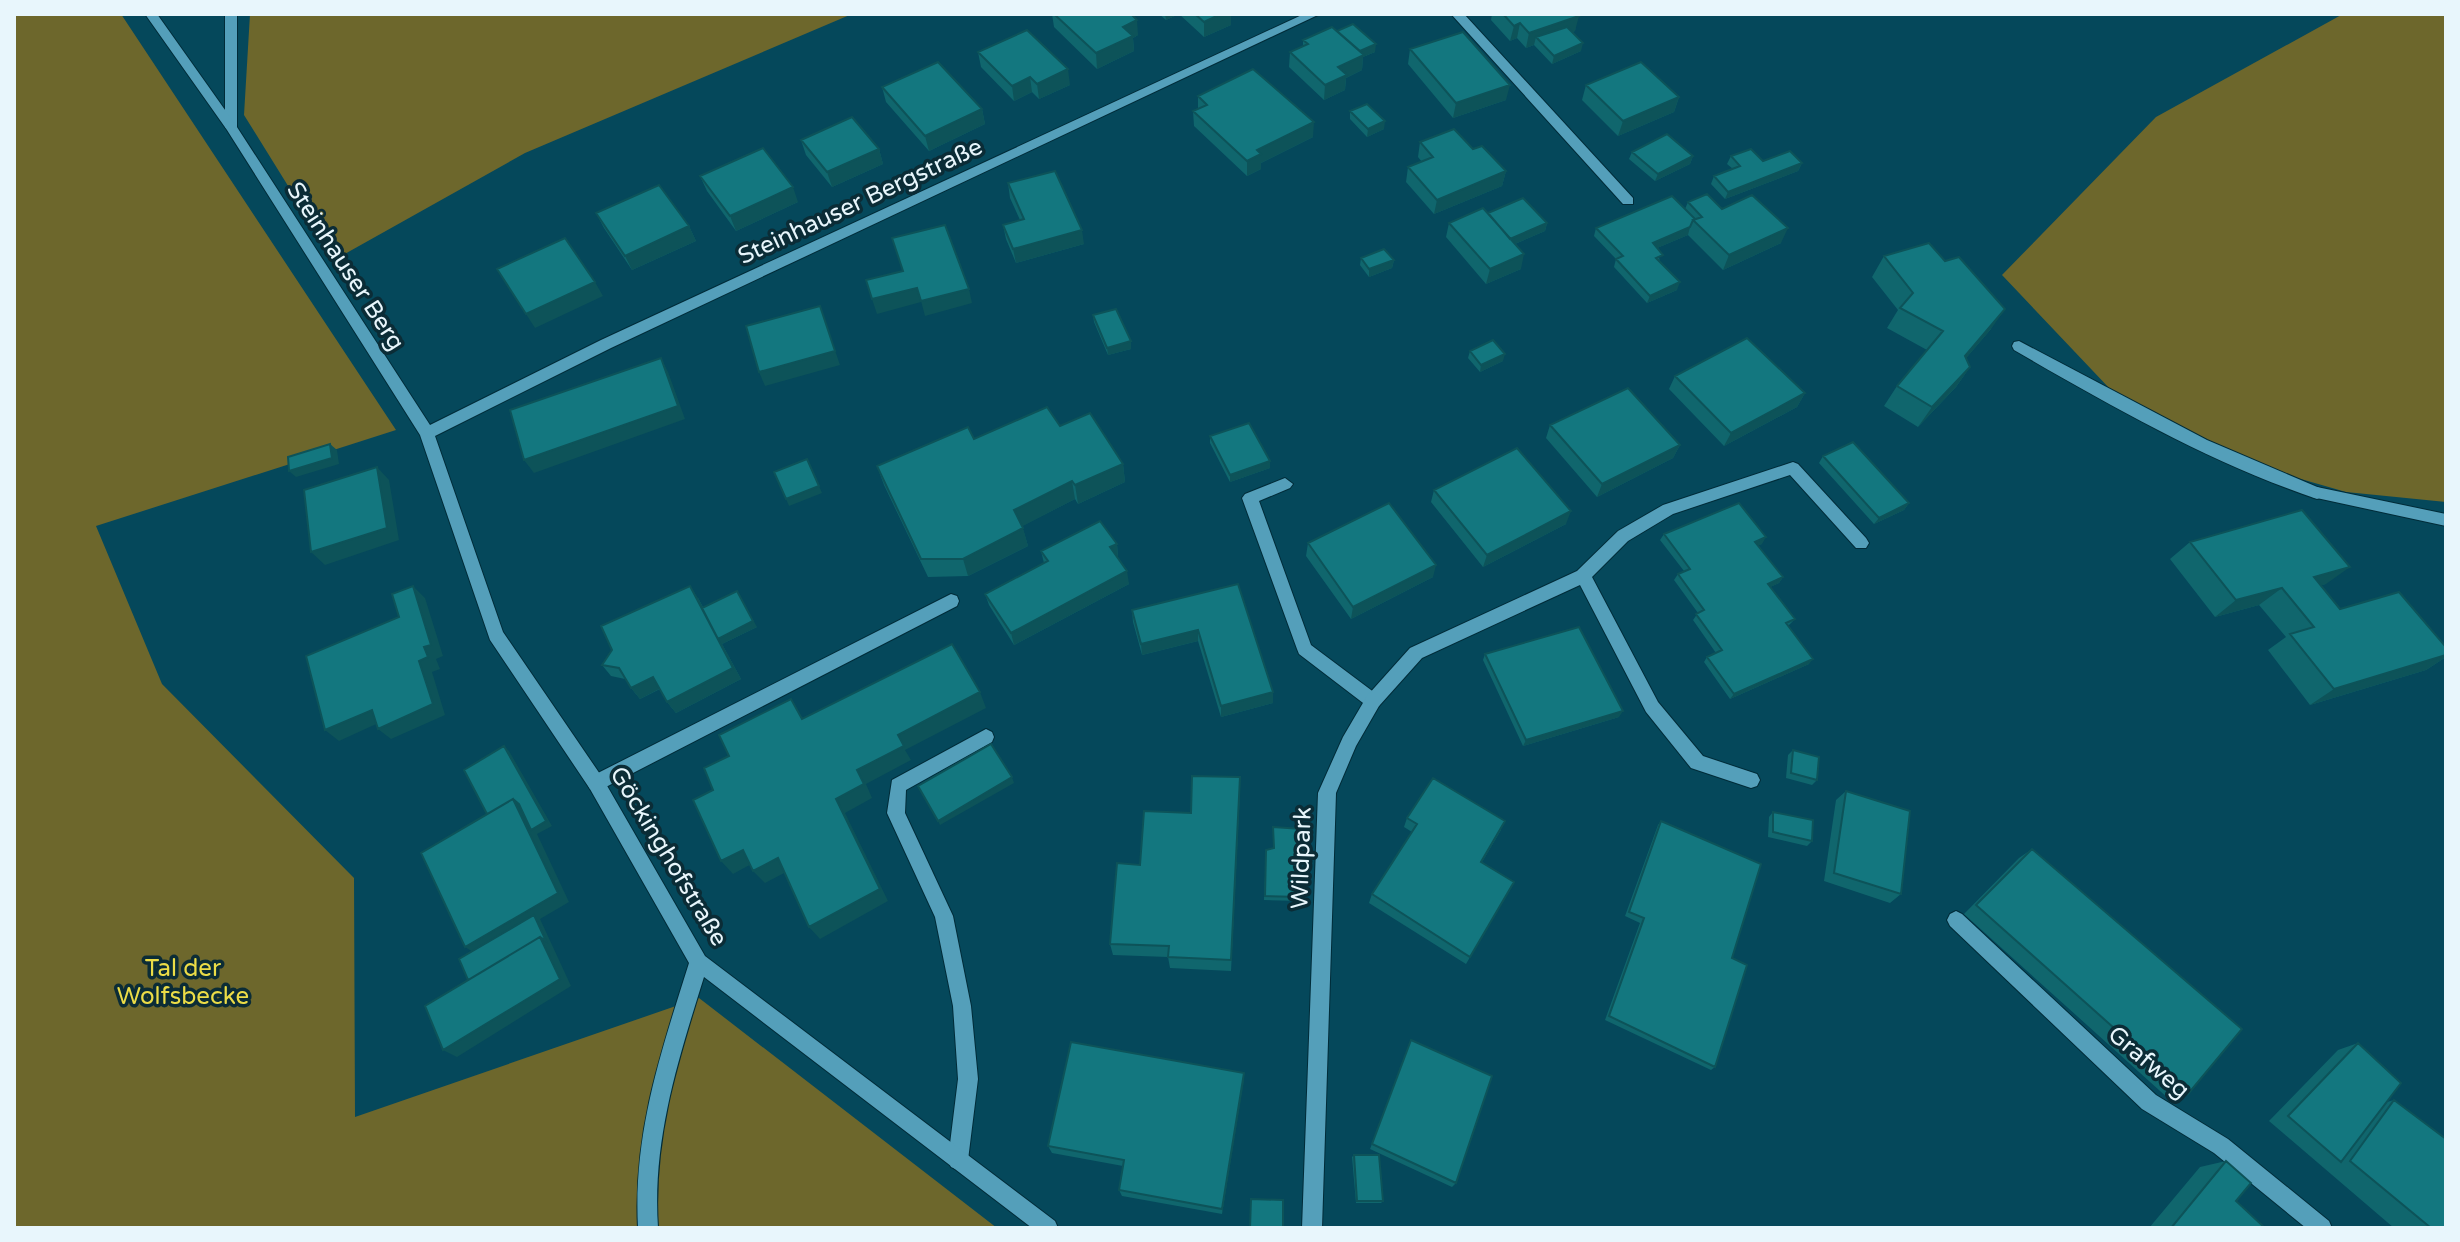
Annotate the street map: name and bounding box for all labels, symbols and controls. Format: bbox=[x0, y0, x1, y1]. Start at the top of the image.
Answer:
street label: Steinhauser Bergstraße bbox=[733, 132, 987, 271]
street label: Steinhauser Berg bbox=[280, 177, 411, 356]
street label: Göckinghofstraße bbox=[604, 761, 734, 951]
street label: Wildpark bbox=[1285, 807, 1318, 910]
park label: Tal der Wolfsbecke bbox=[117, 954, 249, 1011]
street label: Grafweg bbox=[2102, 1020, 2195, 1105]

